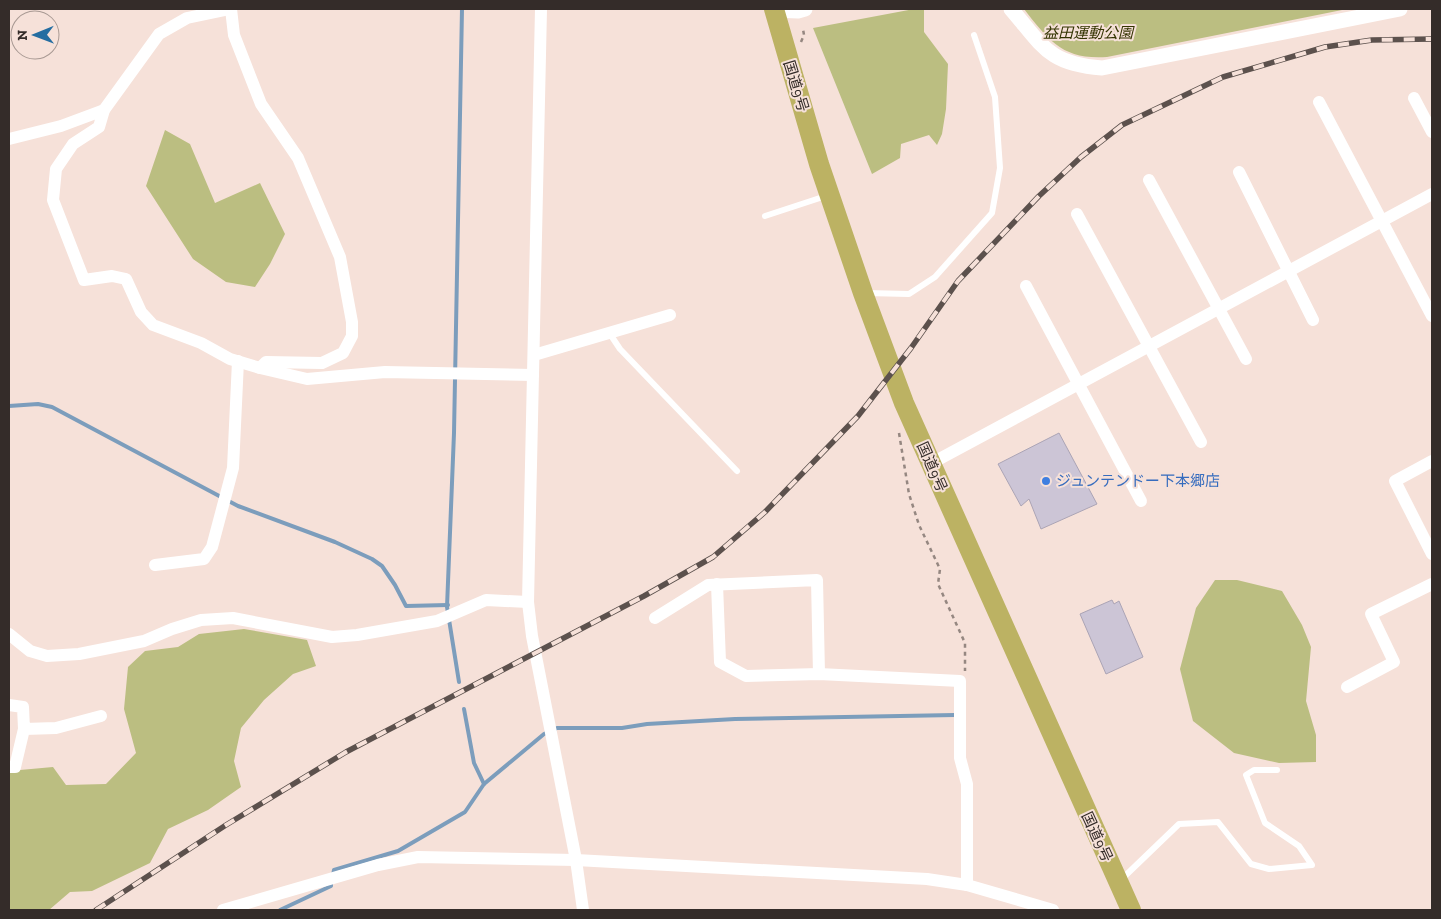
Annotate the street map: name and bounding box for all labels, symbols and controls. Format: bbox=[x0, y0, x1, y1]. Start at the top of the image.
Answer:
north arrow bbox=[10, 10, 60, 60]
park label: 益田運動公園 bbox=[1043, 24, 1135, 42]
text: N bbox=[14, 29, 31, 41]
street label: 国道9号 bbox=[780, 58, 812, 114]
street label: 国道9号 bbox=[913, 439, 951, 495]
place label: ジュンテンドー下本郷店 bbox=[1056, 472, 1220, 490]
marker: ジュンテンドー下本郷店 bbox=[1040, 475, 1052, 487]
street label: 国道9号 bbox=[1078, 809, 1116, 865]

